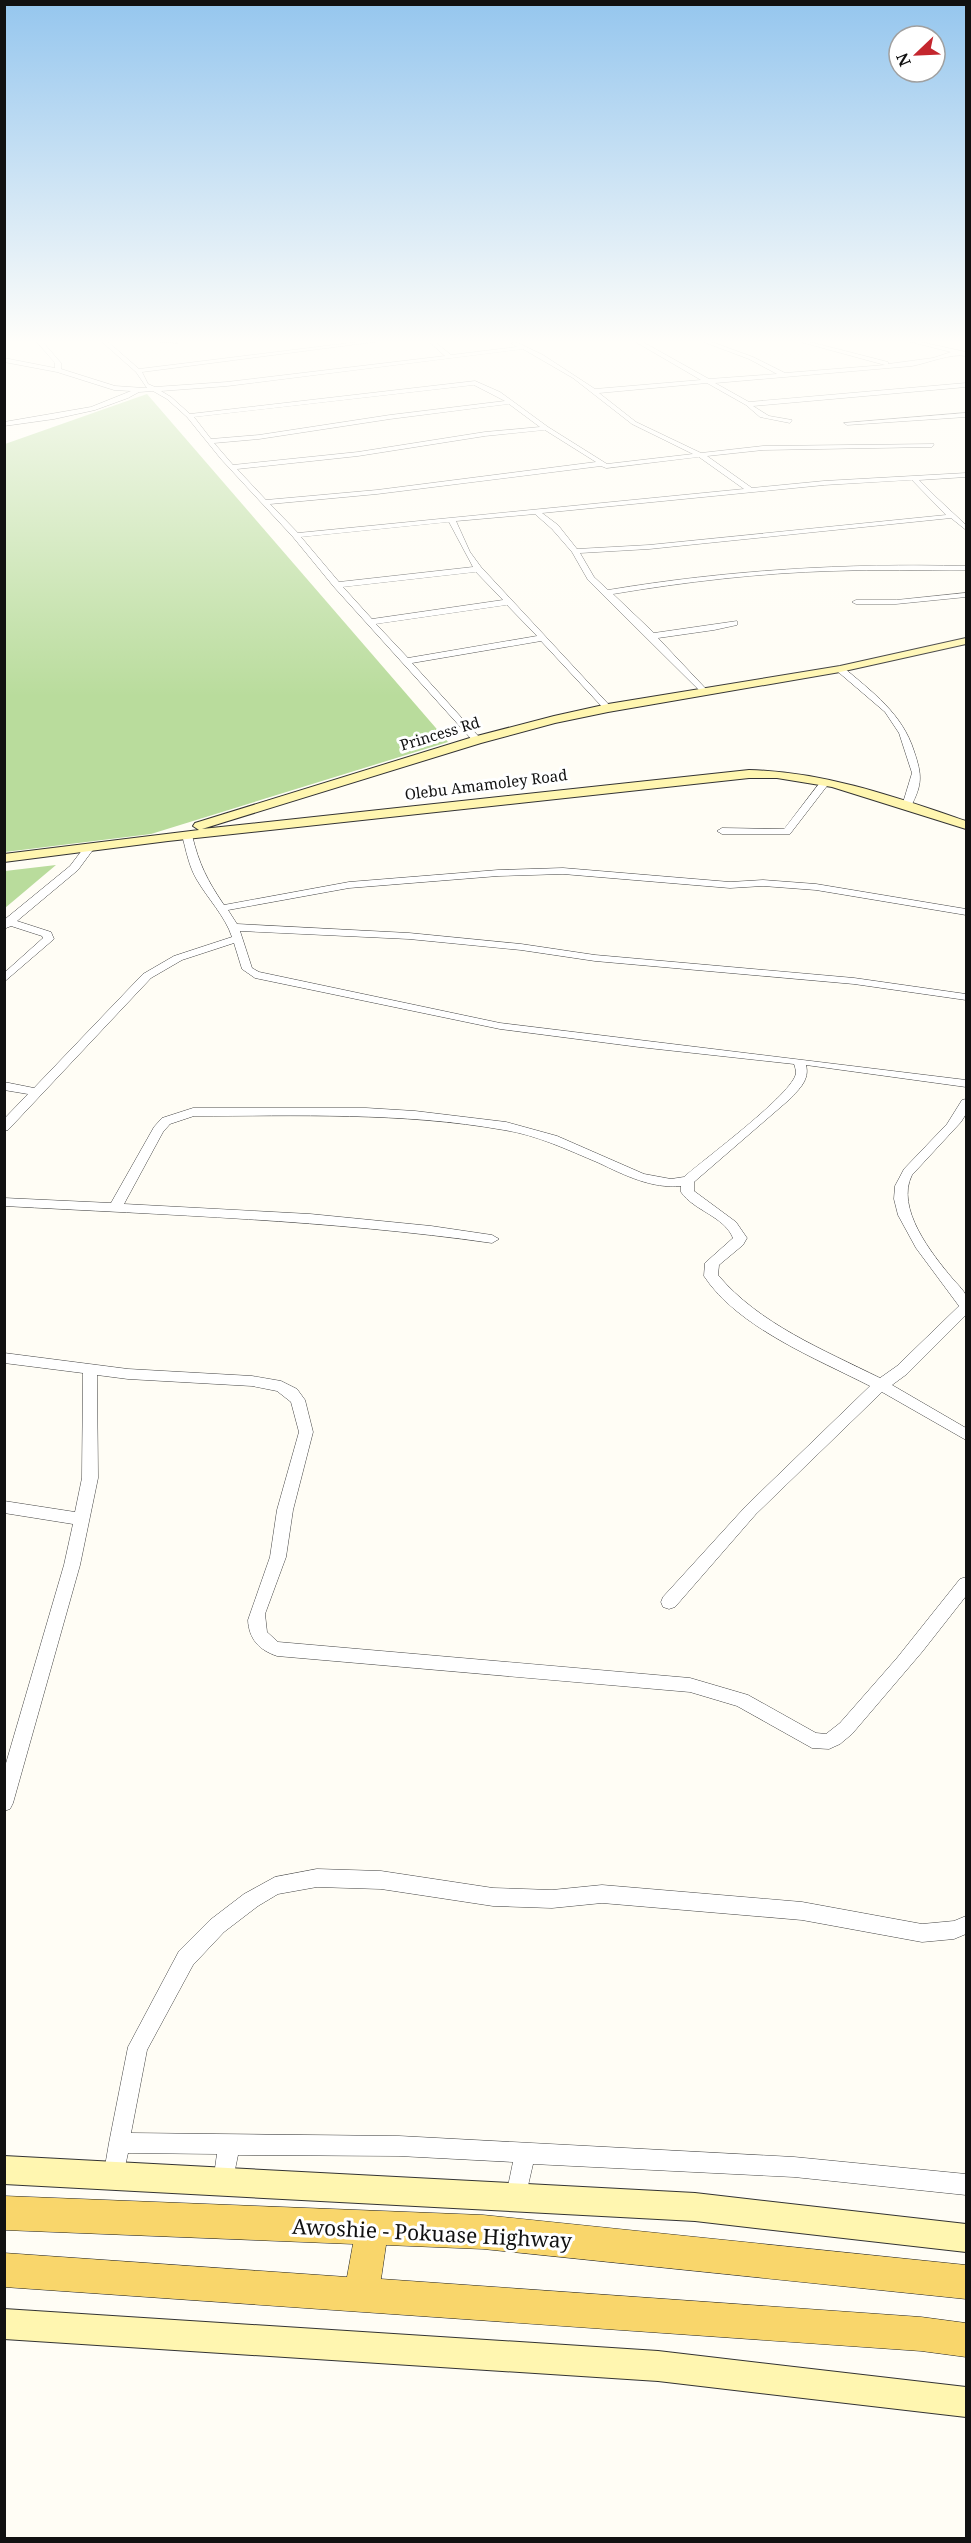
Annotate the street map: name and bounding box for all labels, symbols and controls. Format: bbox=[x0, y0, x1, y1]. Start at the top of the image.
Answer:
north arrow bbox=[887, 24, 947, 84]
text: N bbox=[890, 49, 916, 70]
street label: Princess Rd bbox=[397, 711, 482, 755]
street label: Olebu Amamoley Road bbox=[403, 764, 568, 804]
street label: Awoshie - Pokuase Highway bbox=[291, 2212, 573, 2254]

